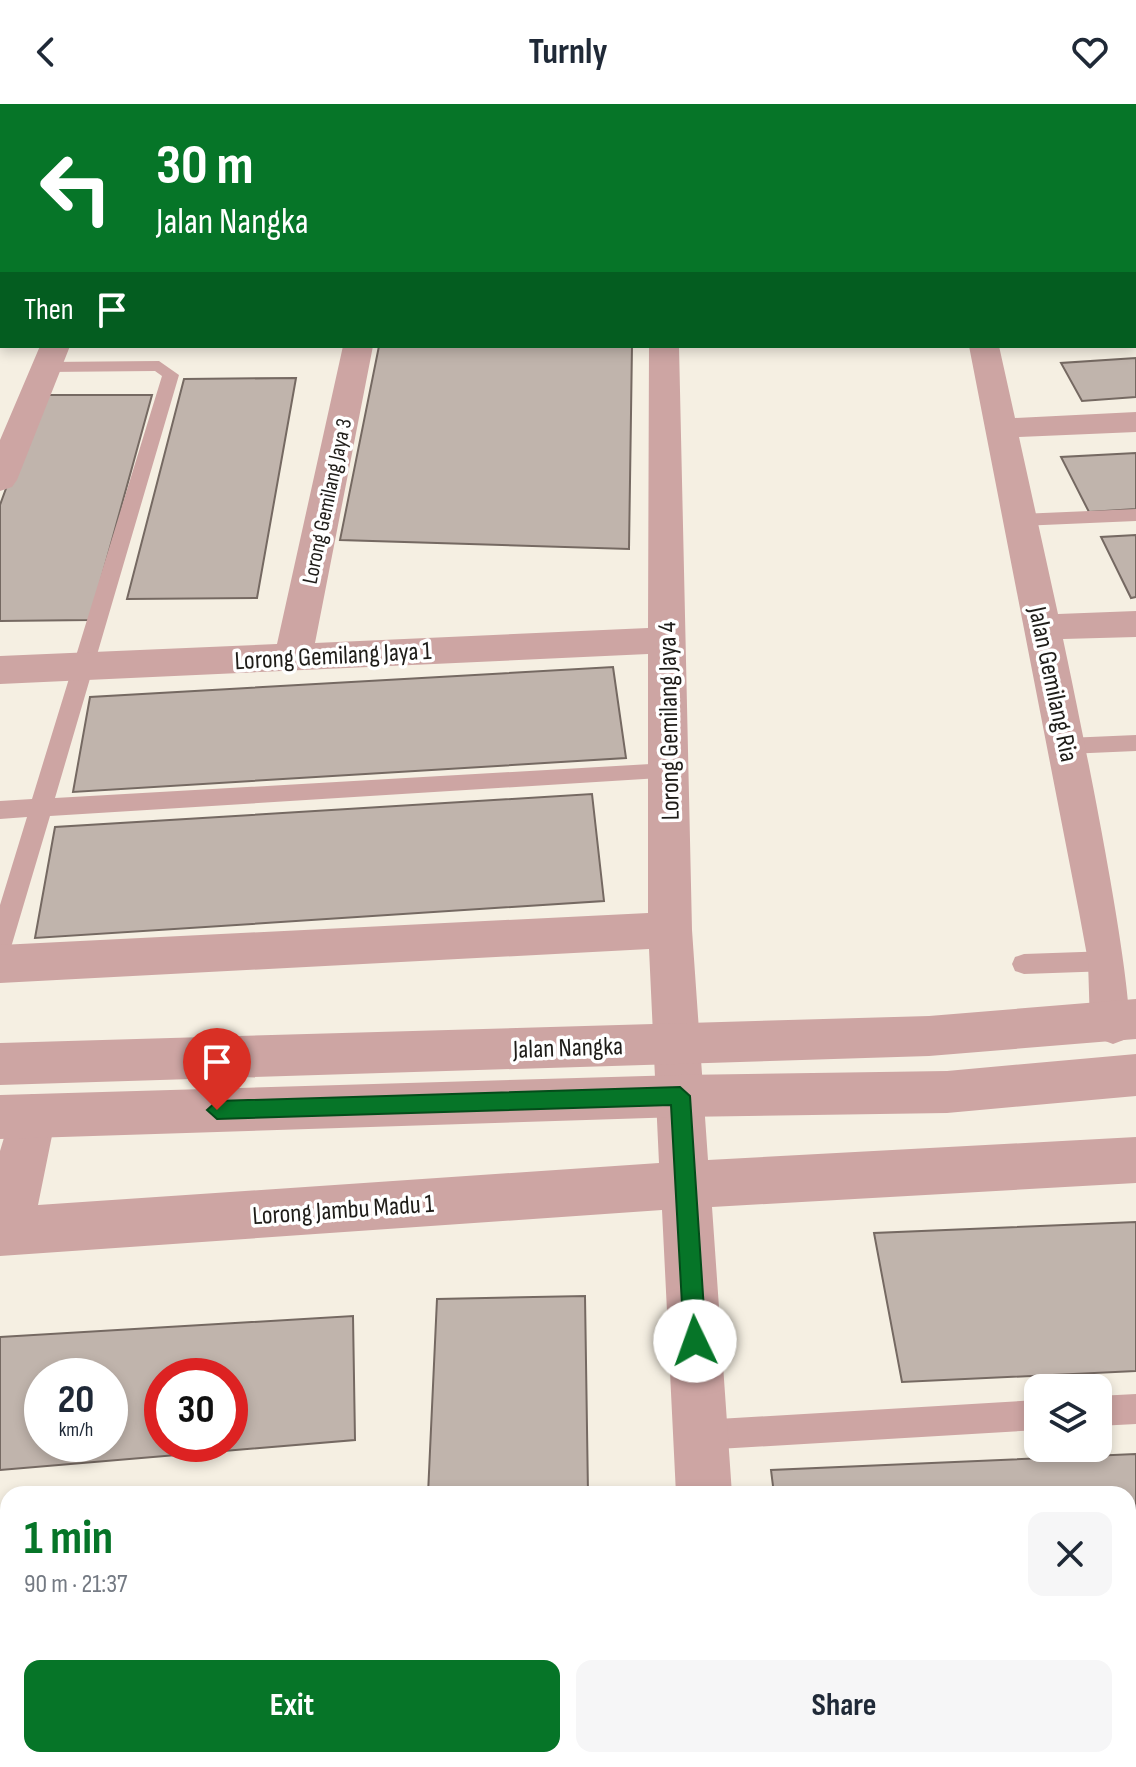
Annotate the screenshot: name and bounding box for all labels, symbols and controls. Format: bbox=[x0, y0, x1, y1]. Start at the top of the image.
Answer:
icon: back bbox=[24, 30, 68, 74]
icon: heart bbox=[1068, 30, 1112, 74]
text: Turnly bbox=[529, 31, 607, 74]
text: 30 m bbox=[156, 133, 254, 200]
icon: left bbox=[24, 136, 128, 240]
text: Jalan Nangka bbox=[156, 201, 309, 244]
icon: arrive bbox=[90, 288, 134, 332]
text: Then bbox=[24, 292, 74, 328]
street label: Lorong Gemilang Jaya 3 bbox=[297, 416, 358, 586]
street label: Jalan Gemilang Ria bbox=[1021, 603, 1084, 765]
street label: Lorong Gemilang Jaya 4 bbox=[652, 621, 687, 821]
street label: Lorong Gemilang Jaya 1 bbox=[234, 636, 432, 677]
pin bbox=[183, 1028, 251, 1110]
street label: Jalan Nangka bbox=[511, 1031, 624, 1066]
icon: arrive bbox=[195, 1040, 239, 1084]
street label: Lorong Jambu Madu 1 bbox=[251, 1189, 435, 1232]
position arrow bbox=[653, 1299, 737, 1383]
speed limit sign: 30 bbox=[144, 1358, 248, 1462]
map controls bbox=[1024, 1374, 1112, 1462]
button: layers bbox=[1024, 1374, 1112, 1462]
text: 20 bbox=[58, 1376, 94, 1424]
text: km/h bbox=[59, 1418, 93, 1442]
text: 1 min bbox=[24, 1510, 113, 1567]
button: close bbox=[1028, 1512, 1112, 1596]
text: 90 m · 21:37 bbox=[24, 1569, 127, 1600]
button: Exit bbox=[24, 1660, 560, 1752]
button: Share bbox=[576, 1660, 1112, 1752]

